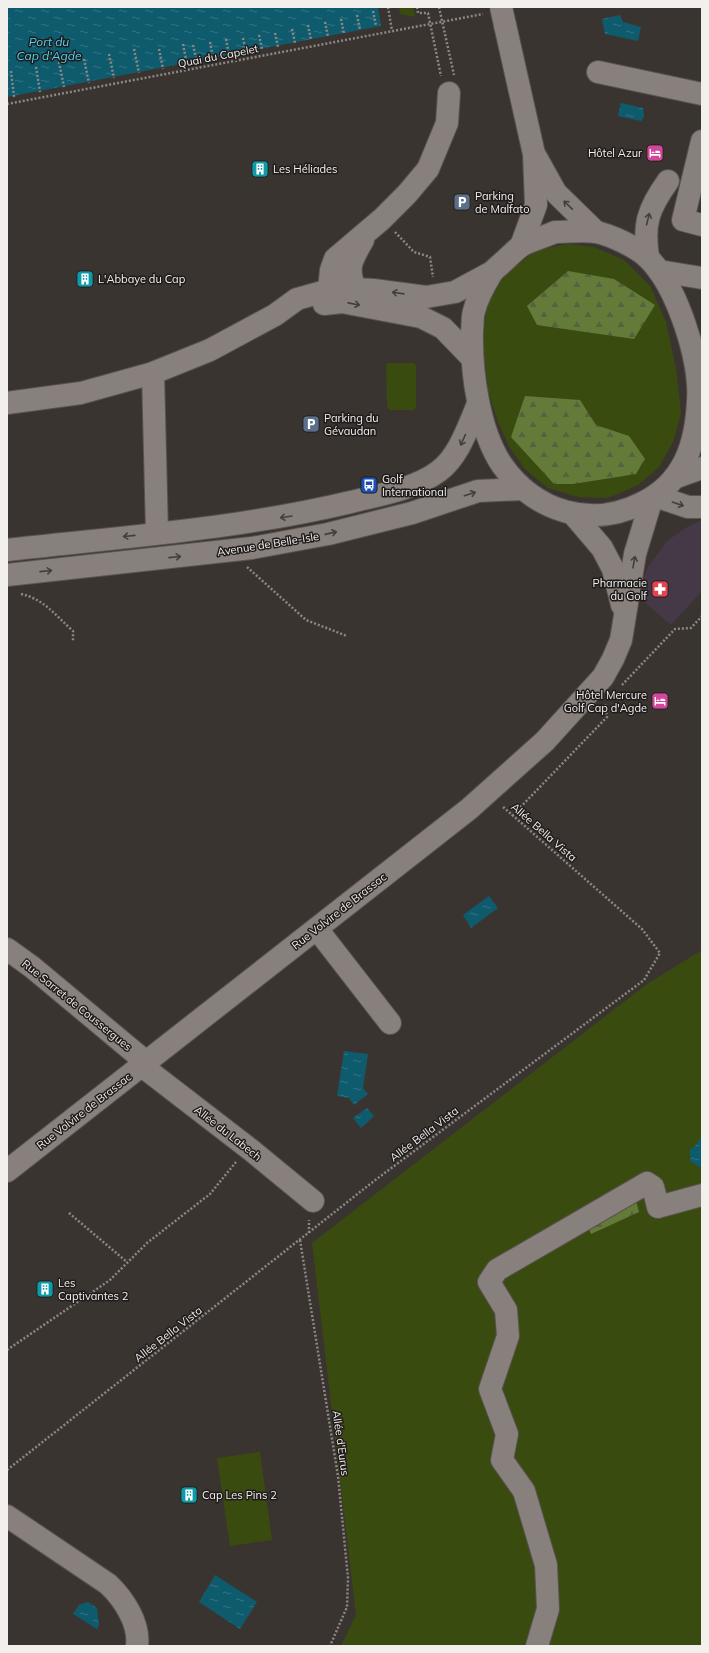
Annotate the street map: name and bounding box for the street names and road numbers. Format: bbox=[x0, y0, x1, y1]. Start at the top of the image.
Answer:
street label: Quai du Capelet bbox=[177, 41, 260, 71]
street label: Avenue de Belle-Isle bbox=[216, 529, 320, 559]
street label: Allée Bella Vista bbox=[508, 800, 580, 864]
street label: Rue Volvire de Brassac bbox=[289, 869, 390, 952]
street label: Rue Sarret de Coussergues bbox=[19, 956, 135, 1054]
street label: Rue Volvire de Brassac bbox=[34, 1069, 135, 1152]
street label: Allée du Labech bbox=[192, 1103, 264, 1163]
street label: Allée Bella Vista bbox=[387, 1104, 461, 1164]
street label: Allée Bella Vista bbox=[131, 1303, 205, 1365]
street label: Allée d'Eurus bbox=[329, 1409, 353, 1477]

